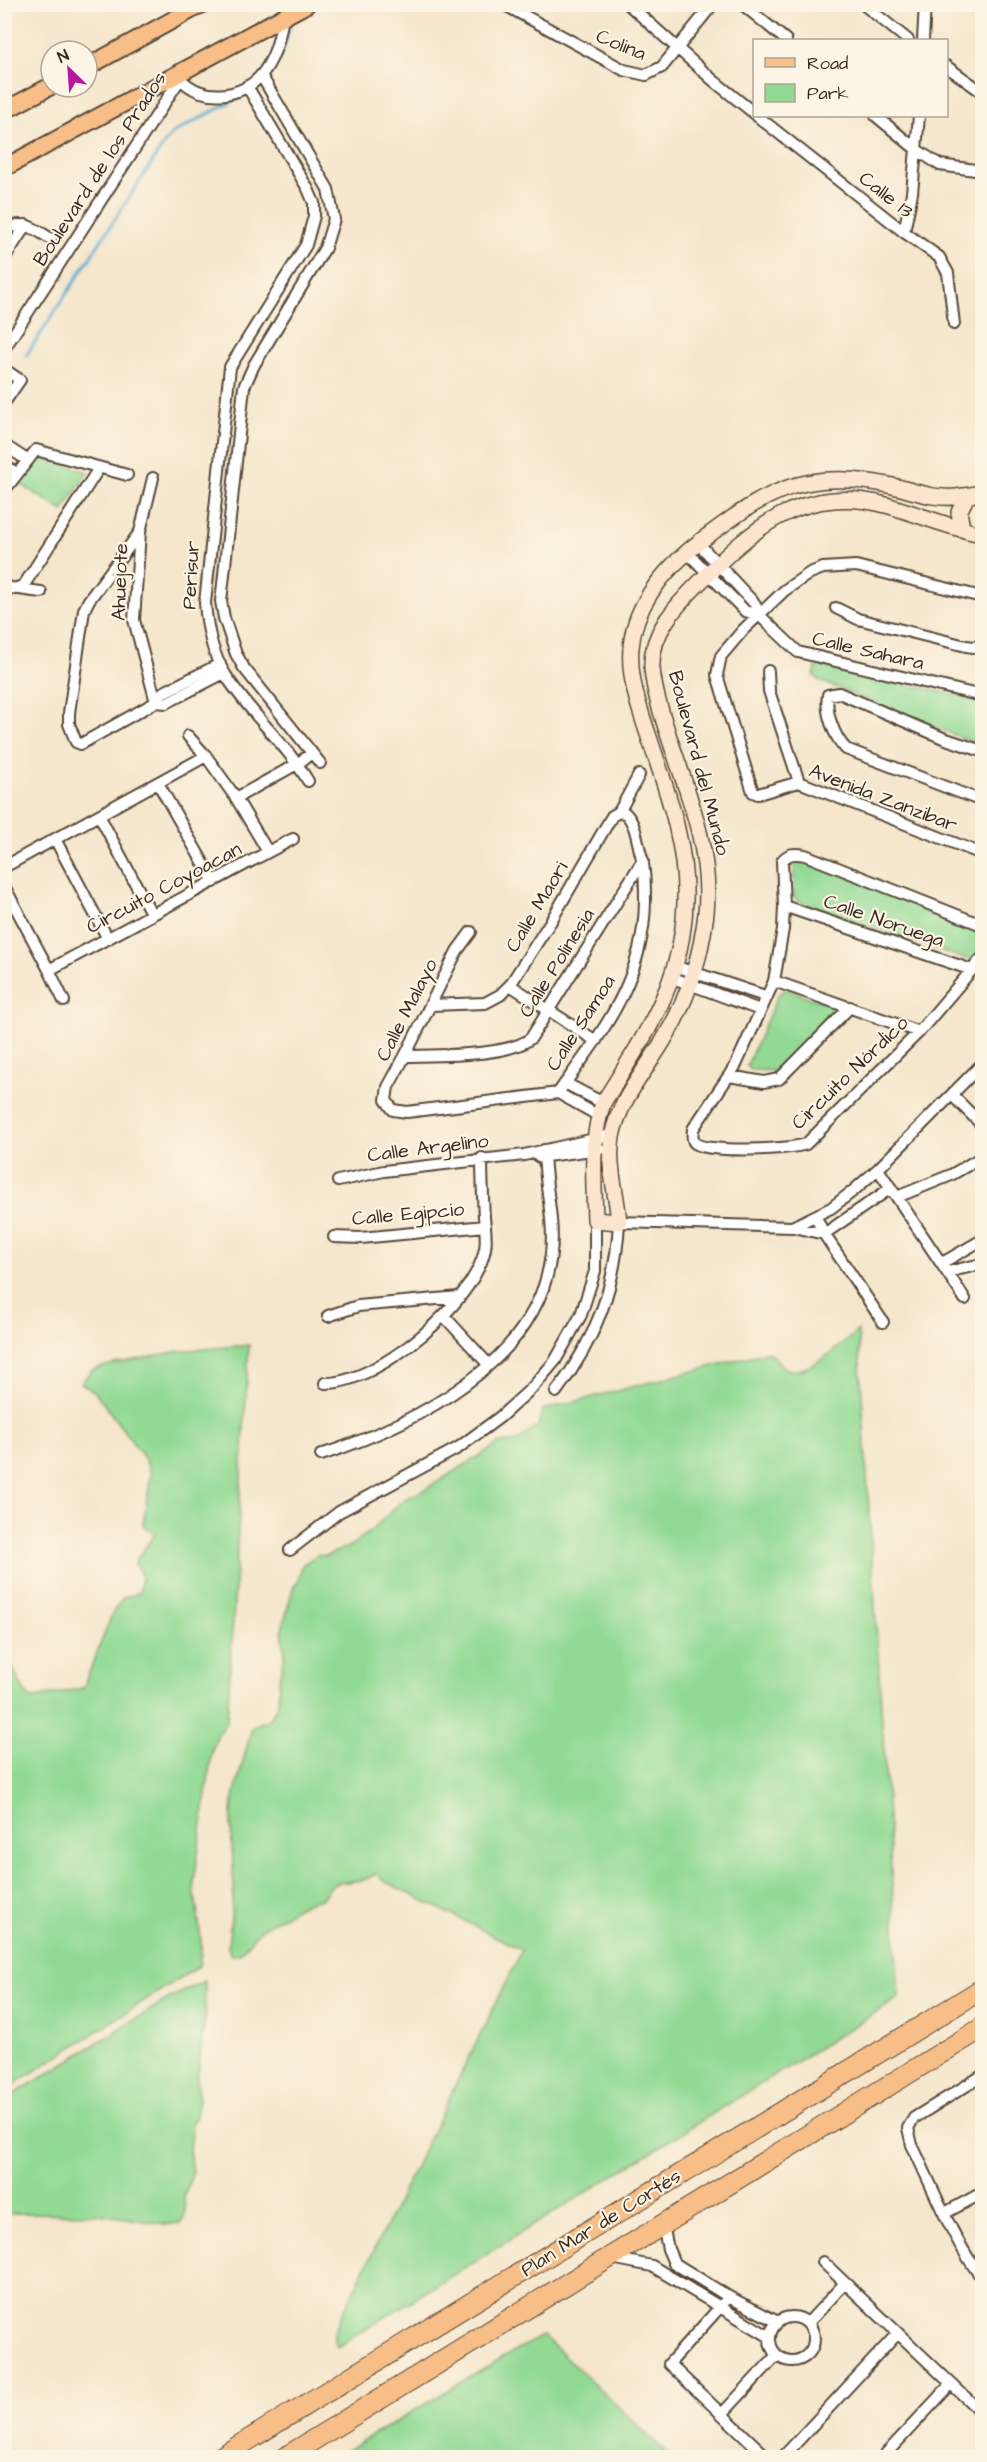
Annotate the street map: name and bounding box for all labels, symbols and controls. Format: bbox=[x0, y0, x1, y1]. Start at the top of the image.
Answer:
street label: Colina bbox=[592, 22, 650, 68]
north arrow bbox=[39, 39, 99, 99]
legend bbox=[753, 39, 948, 117]
text: N bbox=[54, 44, 72, 68]
text: Road bbox=[807, 51, 848, 76]
street label: Boulevard de los Prados bbox=[27, 66, 173, 272]
text: Park bbox=[807, 81, 849, 106]
street label: Calle 13 bbox=[853, 165, 919, 225]
street label: Perisur bbox=[175, 540, 207, 610]
street label: Ahuejote bbox=[105, 543, 135, 621]
street label: Calle Sahara bbox=[809, 625, 927, 677]
street label: Boulevard del Mundo bbox=[661, 668, 737, 858]
street label: Avenida Zanzibar bbox=[805, 757, 961, 839]
street label: Circuito Coyoacan bbox=[81, 835, 247, 942]
street label: Calle Maori bbox=[499, 856, 575, 958]
street label: Calle Noruega bbox=[820, 887, 948, 956]
street label: Calle Polinesia bbox=[512, 903, 602, 1023]
street label: Calle Malayo bbox=[369, 954, 446, 1067]
street label: Calle Samoa bbox=[539, 969, 623, 1077]
street label: Circuito Nórdico bbox=[785, 1010, 915, 1136]
street label: Calle Argelino bbox=[366, 1127, 490, 1170]
street label: Calle Egipcio bbox=[351, 1195, 465, 1234]
street label: Plan Mar de Cortés bbox=[515, 2162, 687, 2284]

